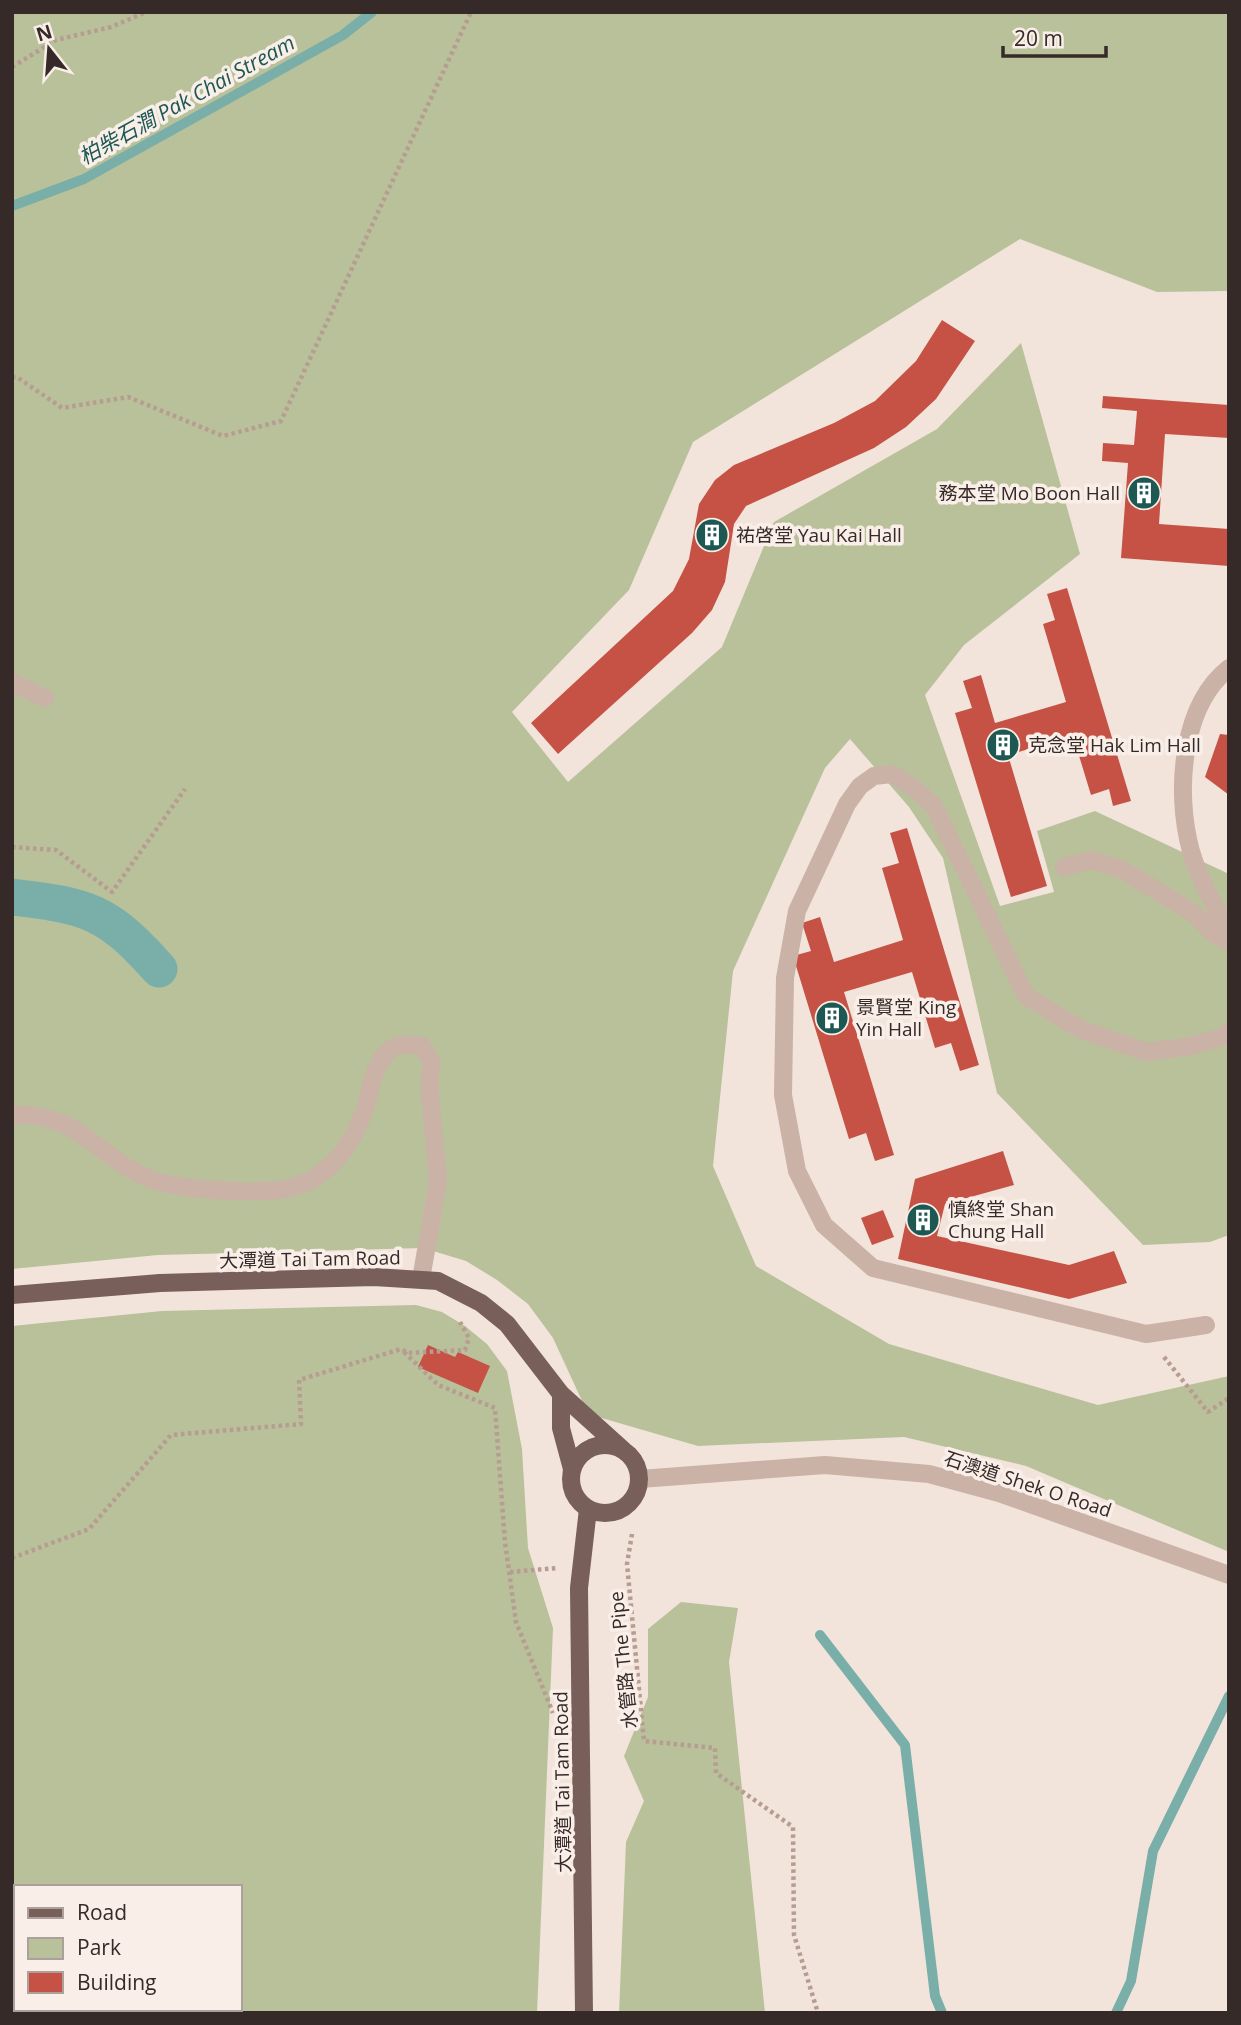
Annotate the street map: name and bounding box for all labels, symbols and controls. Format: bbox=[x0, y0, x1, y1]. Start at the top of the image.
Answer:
north arrow bbox=[14, 14, 84, 84]
scale bar bbox=[1003, 14, 1106, 58]
text: N bbox=[33, 18, 55, 47]
text: 20 m bbox=[1014, 24, 1063, 52]
water label: 柏柴石澗 Pak Chai Stream bbox=[74, 28, 299, 170]
building icon: 務本堂 Mo Boon Hall bbox=[1125, 474, 1163, 512]
place label: 務本堂 Mo Boon Hall bbox=[939, 480, 1120, 506]
building icon: 祐啓堂 Yau Kai Hall bbox=[693, 516, 731, 554]
place label: 祐啓堂 Yau Kai Hall bbox=[736, 522, 902, 548]
building icon: 克念堂 Hak Lim Hall bbox=[984, 726, 1022, 764]
place label: 克念堂 Hak Lim Hall bbox=[1028, 732, 1201, 758]
place label: 景賢堂 King Yin Hall bbox=[856, 994, 956, 1042]
building icon: 景賢堂 King Yin Hall bbox=[813, 999, 851, 1037]
place label: 慎終堂 Shan Chung Hall bbox=[948, 1196, 1054, 1244]
building icon: 慎終堂 Shan Chung Hall bbox=[904, 1201, 942, 1239]
street label: 大潭道 Tai Tam Road bbox=[219, 1244, 401, 1274]
street label: 石澳道 Shek O Road bbox=[941, 1445, 1115, 1523]
street label: 水管路 The Pipe bbox=[603, 1590, 643, 1730]
street label: 大潭道 Tai Tam Road bbox=[547, 1691, 577, 1873]
legend bbox=[14, 1885, 242, 2011]
text: Road bbox=[77, 1898, 127, 1926]
text: Park bbox=[77, 1933, 121, 1961]
text: Building bbox=[77, 1968, 156, 1996]

